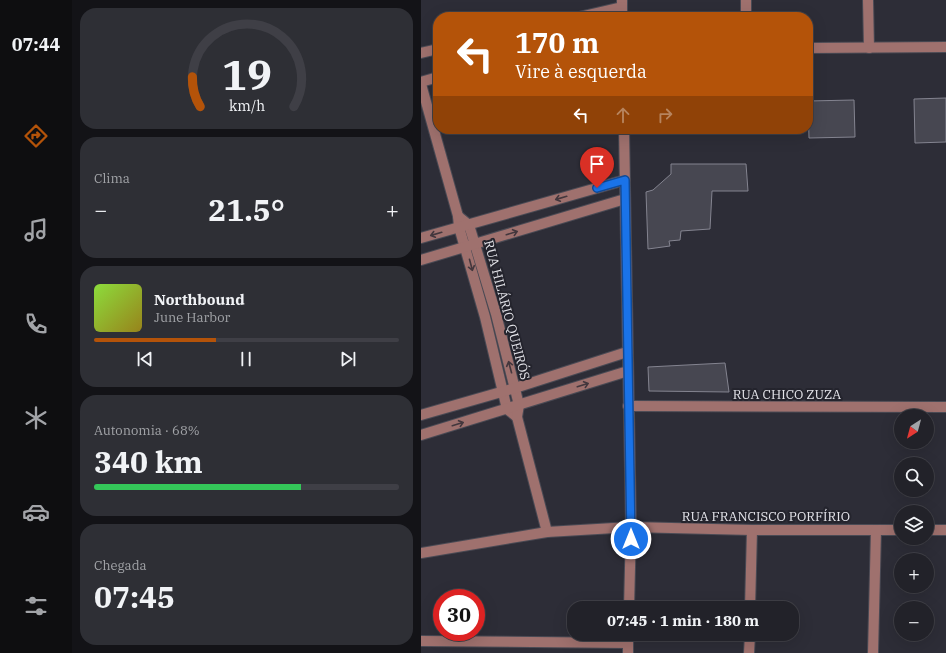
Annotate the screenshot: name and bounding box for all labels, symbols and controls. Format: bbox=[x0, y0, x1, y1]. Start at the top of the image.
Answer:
text: 170 m bbox=[515, 24, 599, 61]
icon: left bbox=[449, 28, 501, 80]
text: 07:44 bbox=[12, 33, 60, 56]
text: 19 bbox=[222, 46, 271, 100]
text: Vire à esquerda bbox=[515, 60, 647, 83]
text: km/h bbox=[228, 95, 265, 114]
icon: left bbox=[570, 104, 592, 126]
icon: ahead bbox=[612, 104, 634, 126]
icon: right bbox=[654, 104, 676, 126]
icon: directions bbox=[22, 122, 50, 150]
pin bbox=[580, 147, 614, 188]
icon: arrive bbox=[586, 153, 608, 175]
text: Clima bbox=[94, 170, 130, 187]
text: 21.5° bbox=[208, 190, 285, 229]
text: − bbox=[94, 195, 107, 224]
text: + bbox=[386, 195, 399, 224]
one-way arrow bbox=[555, 195, 568, 202]
icon: music bbox=[22, 216, 50, 244]
one-way arrow bbox=[505, 229, 518, 236]
one-way arrow bbox=[430, 231, 443, 238]
street label: RUA HILÁRIO QUEIRÓS bbox=[480, 238, 534, 382]
one-way arrow bbox=[467, 258, 475, 271]
text: Northbound bbox=[154, 290, 245, 309]
text: June Harbor bbox=[154, 309, 230, 326]
icon: phone bbox=[22, 310, 50, 338]
icon: previous bbox=[134, 348, 156, 370]
icon: pause bbox=[235, 348, 257, 370]
icon: next bbox=[337, 348, 359, 370]
one-way arrow bbox=[506, 361, 513, 374]
one-way arrow bbox=[576, 381, 588, 389]
street label: RUA CHICO ZUZA bbox=[733, 386, 841, 403]
icon: climate bbox=[22, 404, 50, 432]
north arrow bbox=[894, 409, 934, 449]
map controls bbox=[894, 409, 934, 641]
one-way arrow bbox=[452, 420, 465, 427]
text: Autonomia · 68% bbox=[94, 422, 200, 439]
text: 340 km bbox=[94, 442, 203, 481]
button: search bbox=[894, 457, 934, 497]
icon: car bbox=[22, 498, 50, 526]
button: layers bbox=[894, 505, 934, 545]
street label: RUA FRANCISCO PORFÍRIO bbox=[682, 508, 850, 525]
position arrow bbox=[610, 518, 652, 560]
button: + bbox=[894, 553, 934, 593]
text: Chegada bbox=[94, 557, 147, 574]
text: 07:45 bbox=[94, 577, 175, 616]
speed limit sign: 30 bbox=[433, 589, 485, 641]
icon: filters bbox=[22, 592, 50, 620]
button: − bbox=[894, 601, 934, 641]
text: 07:45 · 1 min · 180 m bbox=[607, 611, 759, 630]

